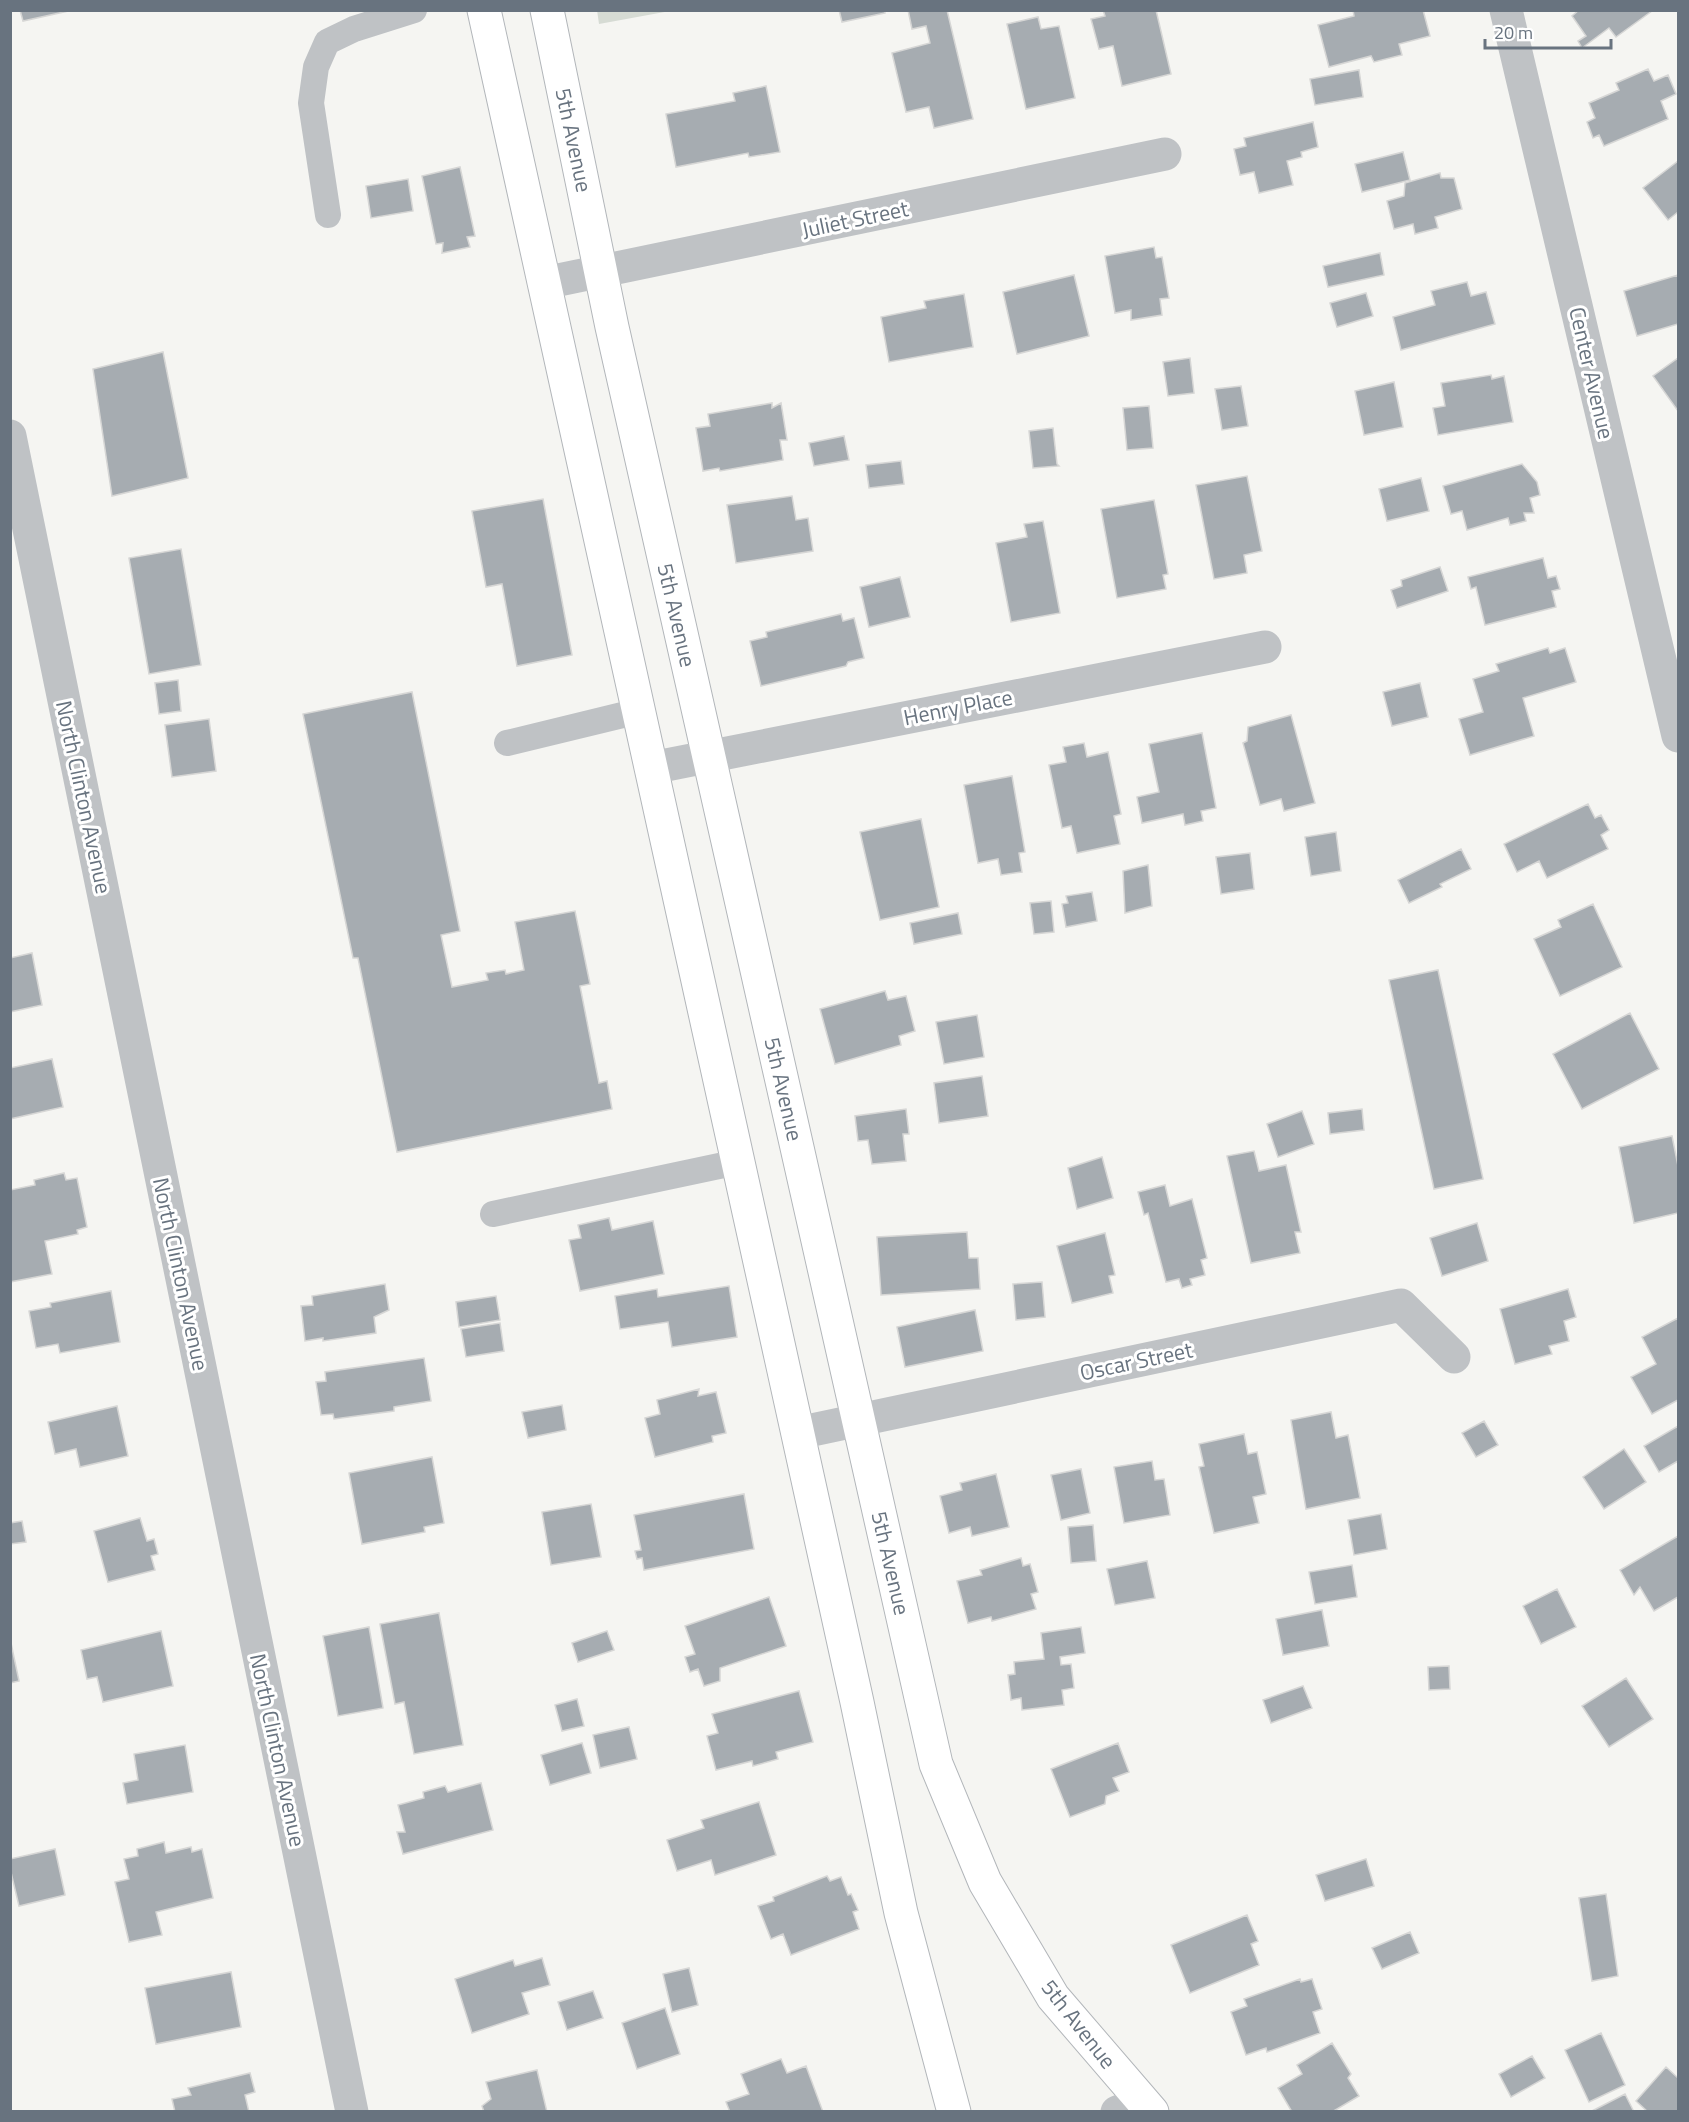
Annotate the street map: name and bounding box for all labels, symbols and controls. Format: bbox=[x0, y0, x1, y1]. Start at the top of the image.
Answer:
scale bar bbox=[1485, 12, 1611, 50]
text: 20 m bbox=[1494, 19, 1533, 46]
street label: 5th Avenue bbox=[546, 85, 602, 195]
street label: Juliet Street bbox=[799, 191, 912, 247]
street label: Center Avenue bbox=[1560, 304, 1624, 442]
street label: 5th Avenue bbox=[649, 560, 705, 670]
street label: Henry Place bbox=[901, 680, 1015, 734]
street label: North Clinton Avenue bbox=[47, 697, 121, 897]
street label: 5th Avenue bbox=[756, 1034, 812, 1144]
street label: North Clinton Avenue bbox=[144, 1174, 218, 1374]
street label: Oscar Street bbox=[1076, 1332, 1196, 1390]
street label: 5th Avenue bbox=[863, 1508, 919, 1618]
street label: North Clinton Avenue bbox=[241, 1650, 315, 1850]
street label: 5th Avenue bbox=[1033, 1972, 1125, 2076]

